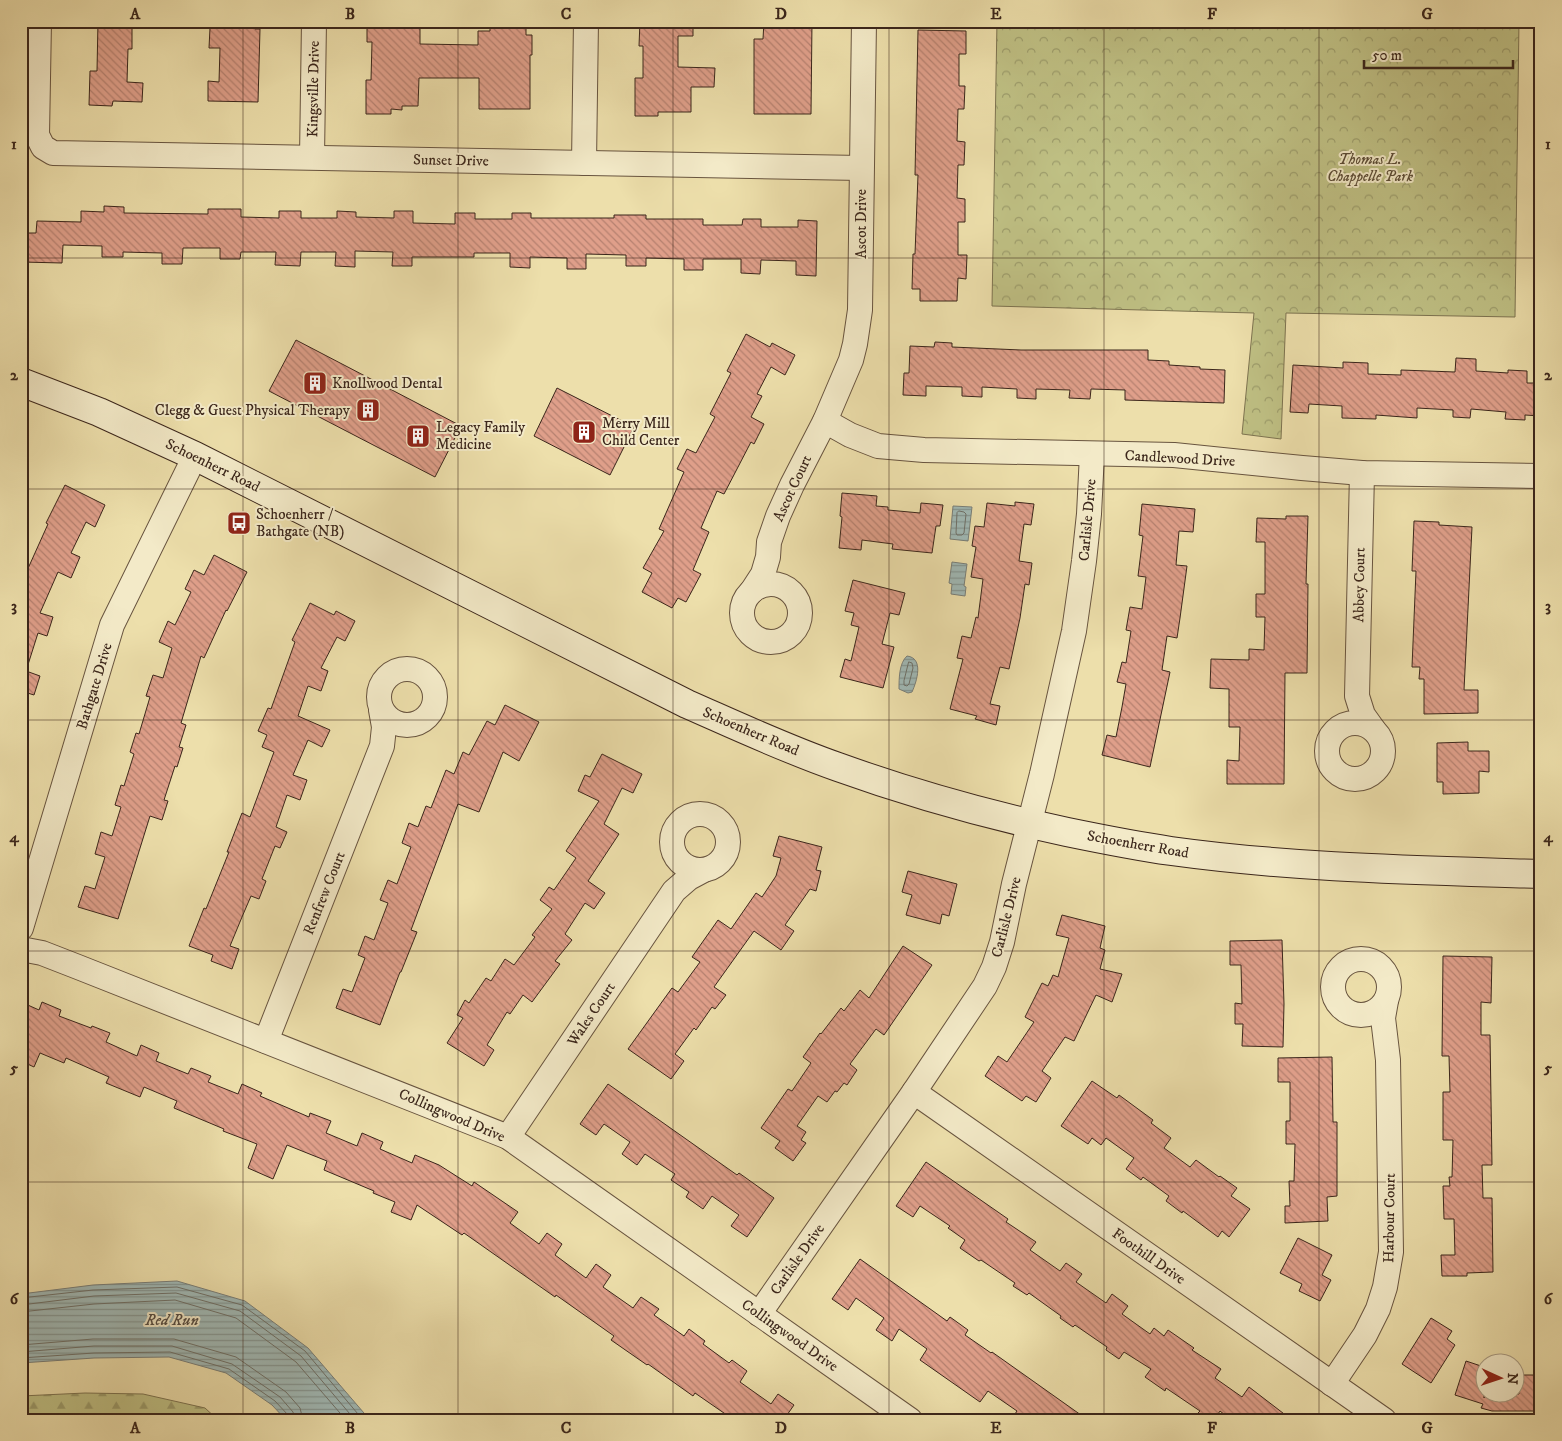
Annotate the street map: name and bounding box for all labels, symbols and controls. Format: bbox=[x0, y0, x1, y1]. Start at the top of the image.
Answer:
text: A bbox=[129, 4, 141, 24]
text: B bbox=[345, 4, 355, 24]
text: C bbox=[561, 4, 571, 24]
text: D bbox=[775, 4, 787, 24]
text: E bbox=[990, 4, 1002, 24]
text: F bbox=[1207, 4, 1217, 24]
text: G bbox=[1421, 4, 1433, 24]
scale bar bbox=[1364, 38, 1513, 70]
street label: Kingsville Drive bbox=[303, 40, 324, 138]
text: 50 m bbox=[1372, 46, 1402, 65]
text: 1 bbox=[11, 134, 17, 154]
text: 1 bbox=[1545, 134, 1551, 154]
street label: Sunset Drive bbox=[413, 150, 489, 171]
park label: Thomas L. Chappelle Park bbox=[1327, 150, 1414, 186]
street label: Ascot Drive bbox=[852, 189, 871, 259]
text: 2 bbox=[10, 365, 19, 385]
text: 2 bbox=[1544, 365, 1553, 385]
building icon: Knollwood Dental bbox=[302, 370, 328, 396]
place label: Knollwood Dental bbox=[332, 374, 443, 393]
building icon: Clegg & Guest Physical Therapy bbox=[355, 397, 381, 423]
place label: Clegg & Guest Physical Therapy bbox=[155, 401, 351, 420]
place label: Merry Mill Child Center bbox=[602, 414, 680, 450]
place label: Legacy Family Medicine bbox=[436, 418, 526, 454]
building icon: Merry Mill Child Center bbox=[571, 419, 597, 445]
building icon: Legacy Family Medicine bbox=[405, 423, 431, 449]
street label: Schoenherr Road bbox=[162, 434, 264, 497]
street label: Candlewood Drive bbox=[1124, 446, 1236, 471]
street label: Ascot Court bbox=[769, 452, 816, 525]
street label: Carlisle Drive bbox=[1074, 478, 1101, 562]
place label: Schoenherr / Bathgate (NB) bbox=[256, 505, 344, 541]
bus stop icon: Schoenherr / Bathgate (NB) bbox=[226, 510, 252, 536]
street label: Abbey Court bbox=[1349, 547, 1370, 623]
text: 3 bbox=[11, 596, 17, 616]
text: 3 bbox=[1545, 596, 1551, 616]
street label: Bathgate Drive bbox=[72, 640, 117, 732]
street label: Schoenherr Road bbox=[700, 703, 802, 761]
street label: Schoenherr Road bbox=[1086, 826, 1191, 863]
text: 4 bbox=[8, 827, 19, 847]
text: 4 bbox=[1542, 827, 1553, 847]
street label: Renfrew Court bbox=[299, 849, 350, 938]
street label: Carlisle Drive bbox=[987, 875, 1026, 959]
street label: Wales Court bbox=[563, 979, 620, 1051]
text: 5 bbox=[9, 1058, 18, 1078]
text: 5 bbox=[1543, 1058, 1552, 1078]
street label: Collingwood Drive bbox=[396, 1084, 508, 1146]
street label: Harbour Court bbox=[1379, 1173, 1400, 1263]
street label: Carlisle Drive bbox=[766, 1220, 829, 1299]
street label: Foothill Drive bbox=[1108, 1224, 1189, 1289]
text: 6 bbox=[10, 1289, 20, 1309]
text: 6 bbox=[1544, 1289, 1554, 1309]
street label: Collingwood Drive bbox=[738, 1295, 842, 1376]
water label: Red Run bbox=[144, 1310, 199, 1330]
north arrow bbox=[1474, 1354, 1524, 1404]
text: N bbox=[1503, 1372, 1521, 1385]
text: A bbox=[129, 1418, 141, 1438]
text: B bbox=[345, 1418, 355, 1438]
text: C bbox=[561, 1418, 571, 1438]
text: D bbox=[775, 1418, 787, 1438]
text: E bbox=[990, 1418, 1002, 1438]
text: F bbox=[1207, 1418, 1217, 1438]
text: G bbox=[1421, 1418, 1433, 1438]

